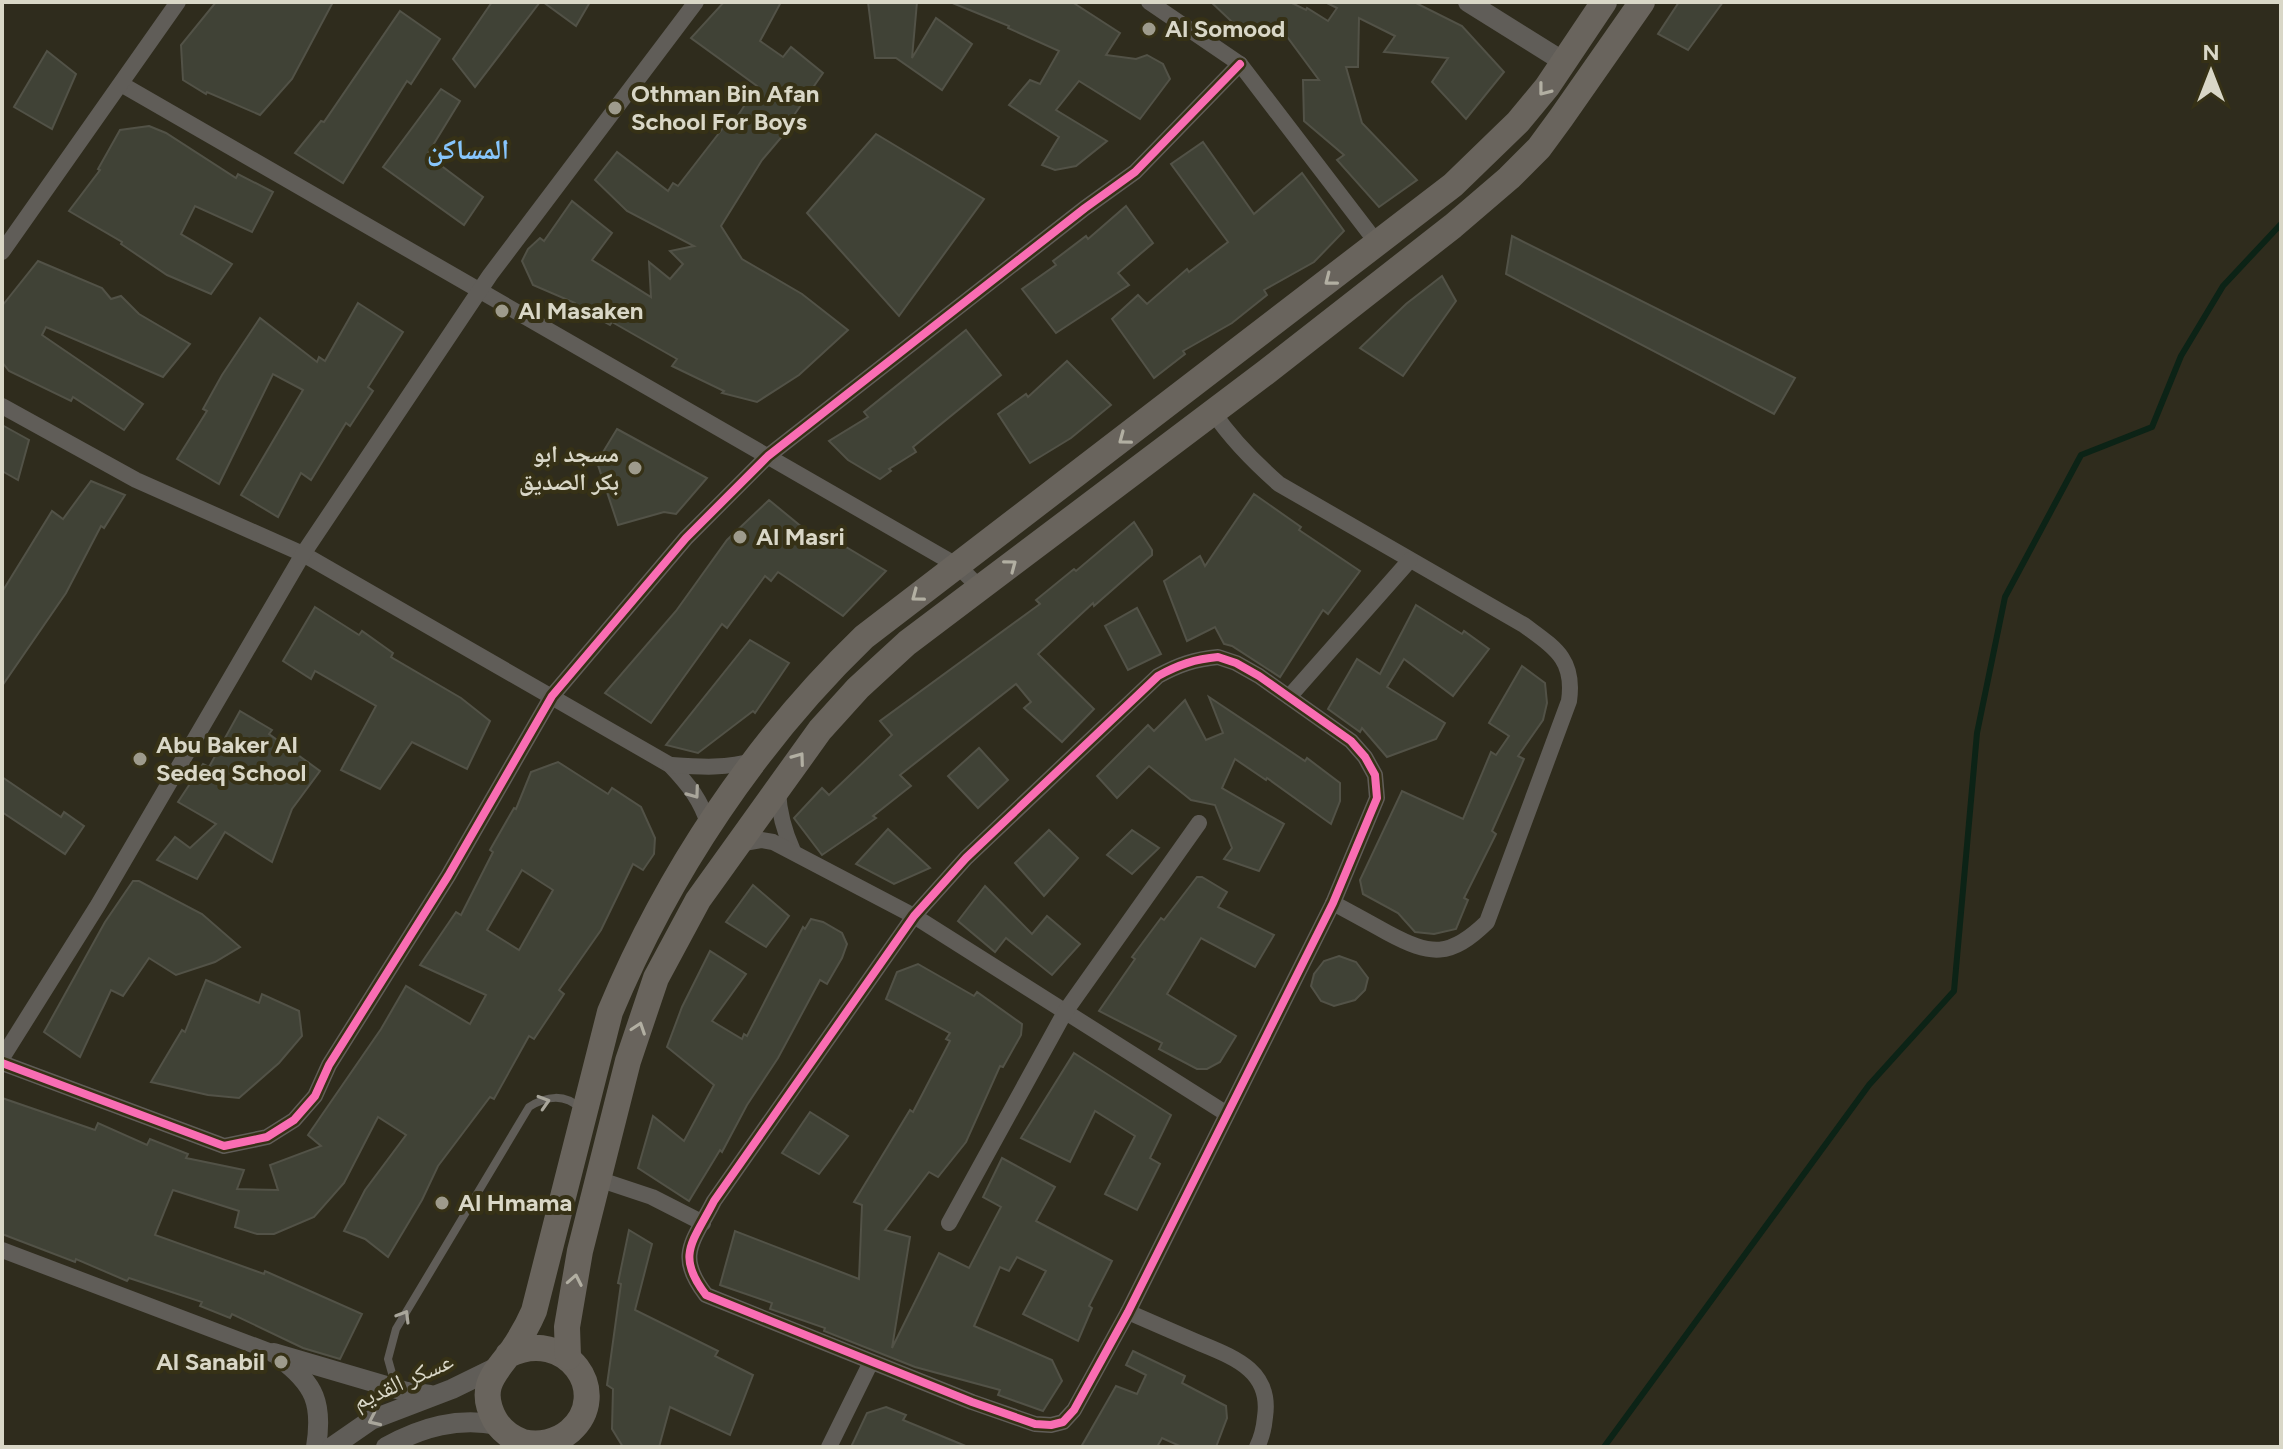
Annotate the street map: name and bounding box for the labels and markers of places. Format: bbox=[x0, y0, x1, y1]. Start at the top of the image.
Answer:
place label: Al Somood bbox=[1165, 14, 1285, 43]
marker: Al Somood bbox=[1140, 20, 1158, 38]
place label: Othman Bin Afan School For Boys bbox=[631, 79, 819, 136]
marker: Othman Bin Afan School For Boys bbox=[606, 99, 624, 117]
place label: Al Masaken bbox=[518, 296, 643, 325]
marker: Al Masaken bbox=[493, 302, 511, 320]
place label: مسجد ابو بكر الصديق bbox=[519, 439, 619, 496]
marker: مسجد ابو بكر الصديق bbox=[626, 459, 644, 477]
place label: Al Masri bbox=[756, 522, 845, 551]
marker: Al Masri bbox=[731, 528, 749, 546]
place label: Abu Baker Al Sedeq School bbox=[156, 730, 307, 787]
marker: Abu Baker Al Sedeq School bbox=[131, 750, 149, 768]
place label: Al Hmama bbox=[458, 1188, 572, 1217]
marker: Al Hmama bbox=[433, 1194, 451, 1212]
place label: Al Sanabil bbox=[156, 1347, 265, 1376]
marker: Al Sanabil bbox=[272, 1353, 290, 1371]

